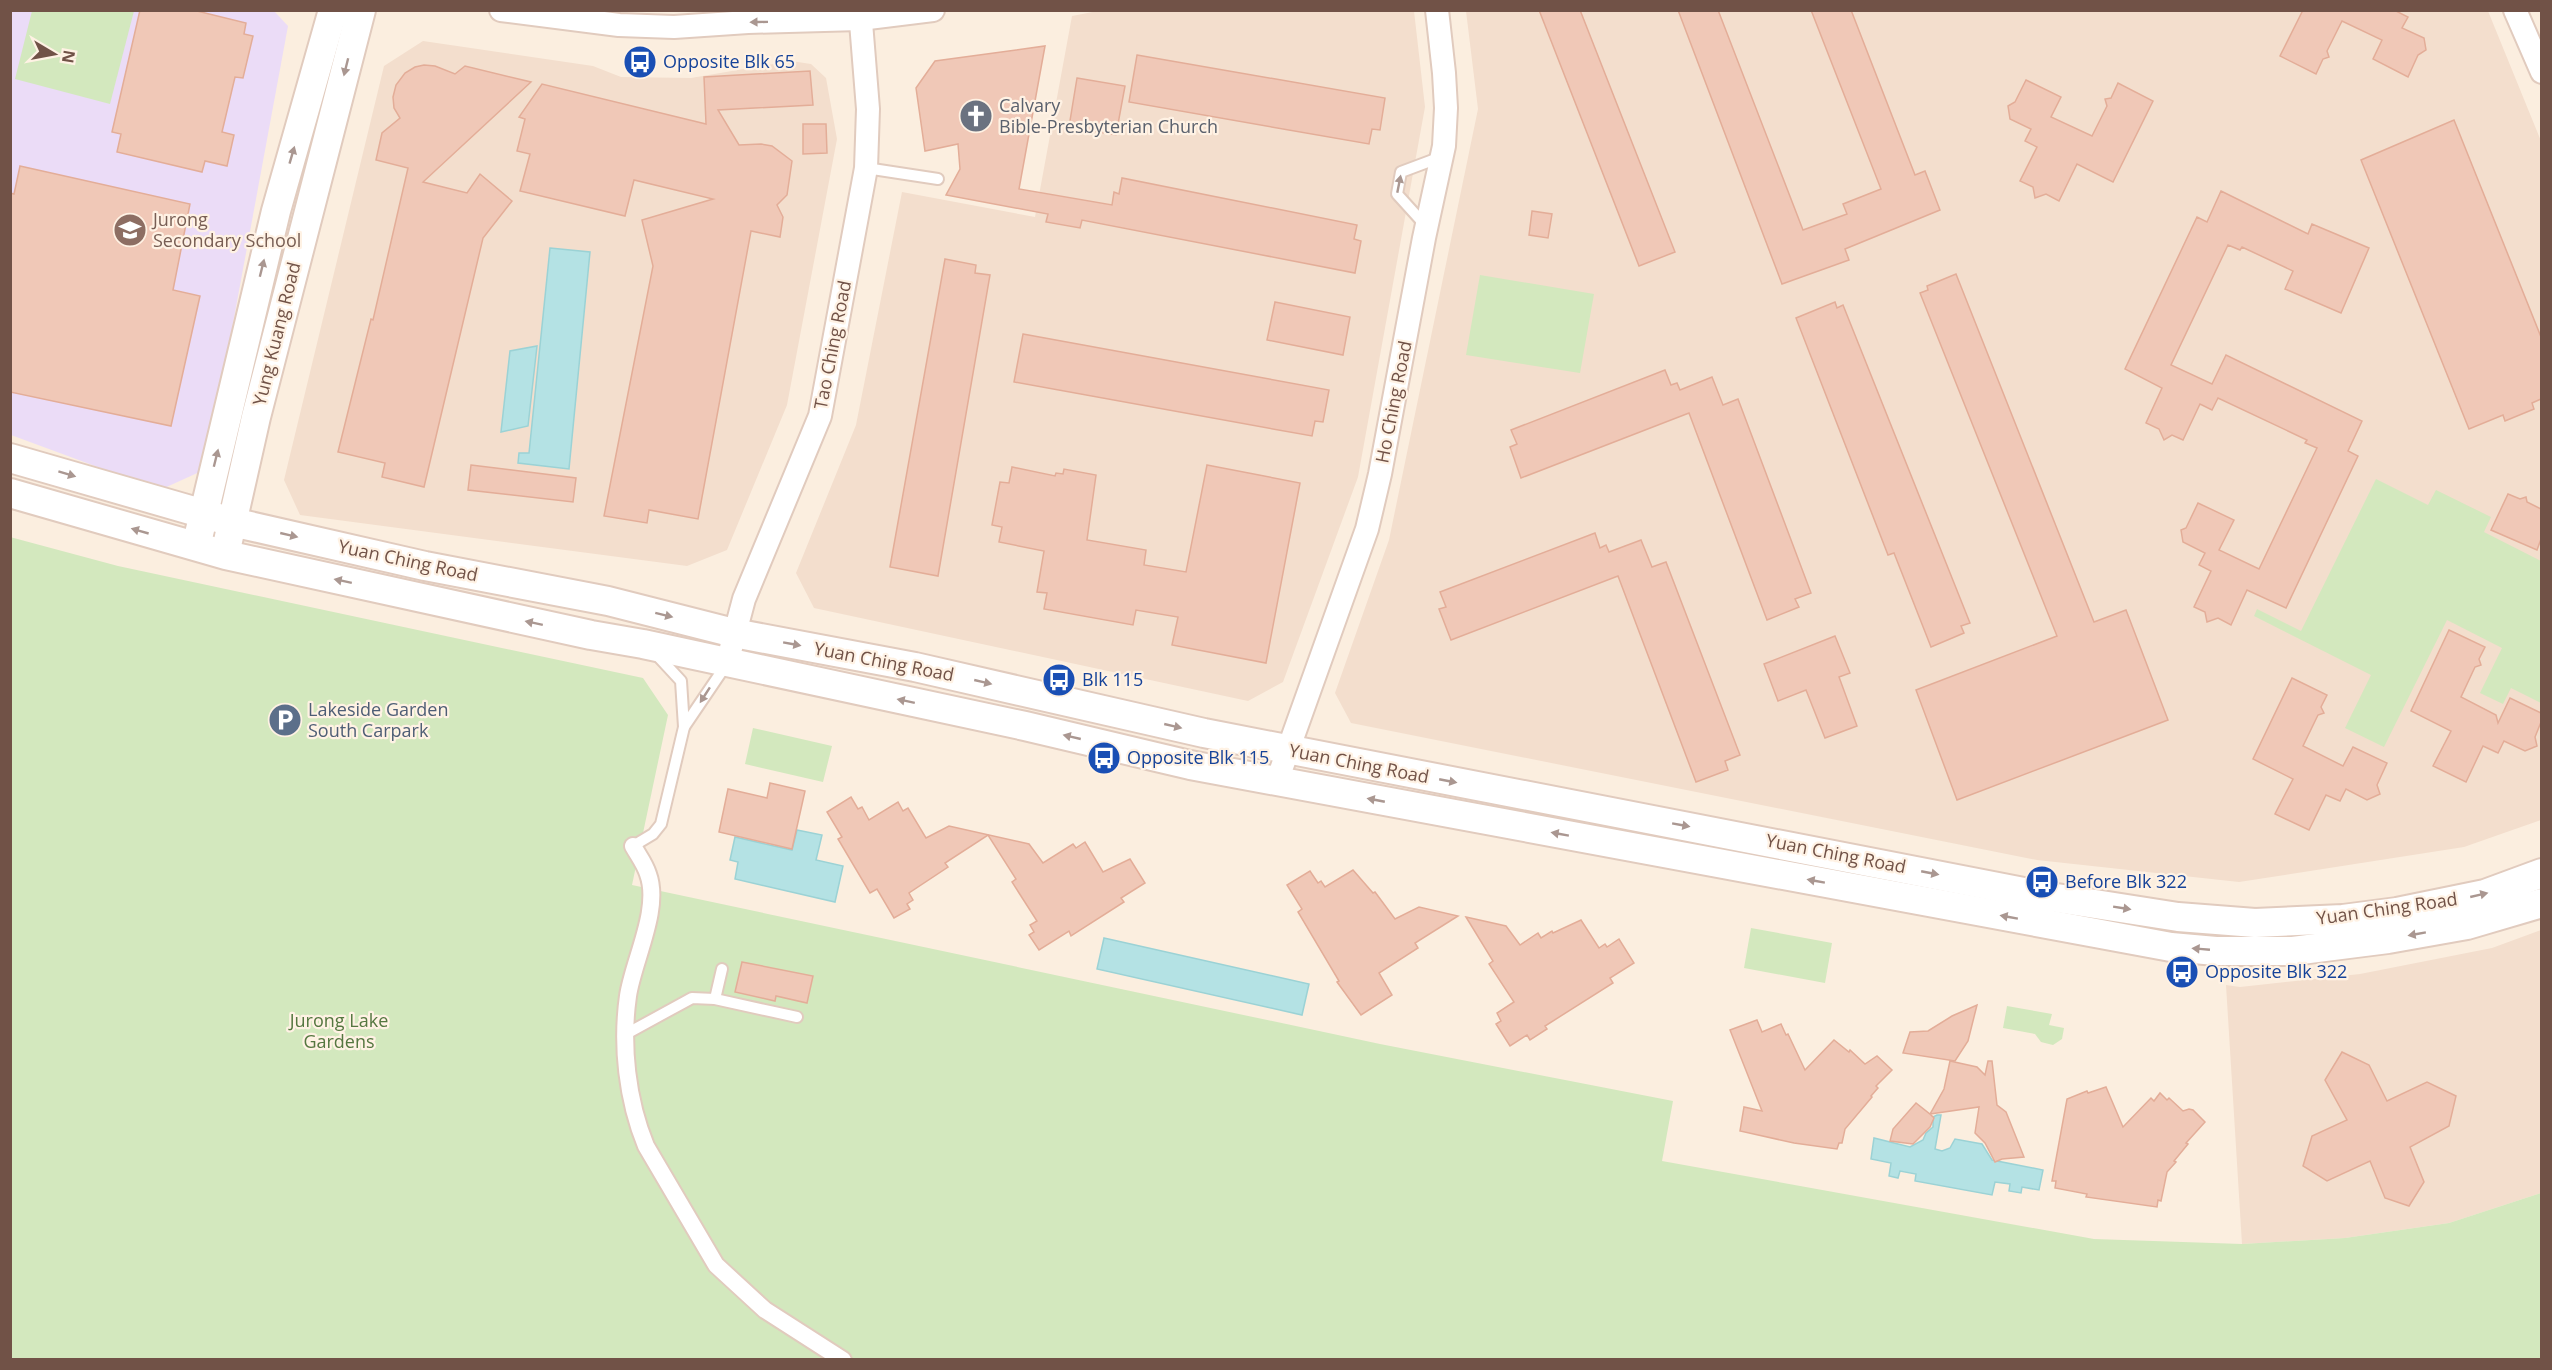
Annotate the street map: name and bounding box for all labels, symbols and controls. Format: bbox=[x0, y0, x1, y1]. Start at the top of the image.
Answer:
one-way arrow bbox=[750, 17, 769, 26]
north arrow bbox=[24, 24, 84, 84]
bus stop icon: Opposite Blk 65 bbox=[622, 44, 658, 80]
text: N bbox=[57, 48, 81, 65]
place label: Opposite Blk 65 bbox=[663, 49, 795, 73]
one-way arrow bbox=[341, 58, 350, 76]
place label: Calvary Bible-Presbyterian Church bbox=[999, 93, 1218, 138]
church icon: Calvary Bible-Presbyterian Church bbox=[958, 98, 994, 134]
one-way arrow bbox=[288, 145, 297, 163]
one-way arrow bbox=[1395, 174, 1404, 193]
place label: Jurong Secondary School bbox=[151, 207, 301, 252]
school or university icon: Jurong Secondary School bbox=[112, 212, 148, 248]
street label: Yung Kuang Road bbox=[247, 259, 305, 408]
one-way arrow bbox=[258, 259, 268, 278]
street label: Tao Ching Road bbox=[808, 278, 856, 411]
street label: Ho Ching Road bbox=[1369, 339, 1417, 465]
one-way arrow bbox=[212, 449, 222, 467]
one-way arrow bbox=[58, 470, 76, 479]
one-way arrow bbox=[131, 526, 149, 535]
one-way arrow bbox=[280, 531, 298, 541]
street label: Yuan Ching Road bbox=[336, 534, 480, 587]
one-way arrow bbox=[334, 576, 353, 585]
one-way arrow bbox=[655, 611, 674, 621]
one-way arrow bbox=[525, 617, 543, 627]
street label: Yuan Ching Road bbox=[812, 636, 956, 686]
one-way arrow bbox=[782, 640, 801, 649]
bus stop icon: Blk 115 bbox=[1041, 662, 1077, 698]
place label: Blk 115 bbox=[1082, 667, 1143, 691]
one-way arrow bbox=[974, 678, 992, 688]
one-way arrow bbox=[700, 687, 711, 703]
one-way arrow bbox=[896, 696, 915, 705]
place label: Lakeside Garden South Carpark bbox=[308, 697, 448, 742]
parking icon: Lakeside Garden South Carpark bbox=[267, 702, 303, 738]
one-way arrow bbox=[1164, 722, 1183, 731]
one-way arrow bbox=[1062, 732, 1081, 741]
street label: Yuan Ching Road bbox=[1287, 738, 1431, 788]
bus stop icon: Opposite Blk 115 bbox=[1086, 740, 1122, 776]
place label: Opposite Blk 115 bbox=[1127, 745, 1269, 769]
one-way arrow bbox=[1439, 777, 1458, 786]
one-way arrow bbox=[1366, 795, 1385, 804]
one-way arrow bbox=[1672, 820, 1691, 829]
street label: Yuan Ching Road bbox=[1764, 828, 1908, 878]
one-way arrow bbox=[1551, 829, 1570, 838]
bus stop icon: Before Blk 322 bbox=[2024, 864, 2060, 900]
one-way arrow bbox=[1921, 869, 1940, 878]
place label: Before Blk 322 bbox=[2065, 869, 2187, 893]
one-way arrow bbox=[1806, 876, 1825, 885]
street label: Yuan Ching Road bbox=[2315, 886, 2459, 930]
one-way arrow bbox=[2470, 890, 2488, 900]
one-way arrow bbox=[2113, 904, 2132, 913]
one-way arrow bbox=[1999, 912, 2018, 921]
one-way arrow bbox=[2407, 930, 2426, 939]
one-way arrow bbox=[2192, 944, 2211, 954]
bus stop icon: Opposite Blk 322 bbox=[2164, 954, 2200, 990]
place label: Opposite Blk 322 bbox=[2205, 959, 2347, 983]
park label: Jurong Lake Gardens bbox=[288, 1008, 388, 1053]

